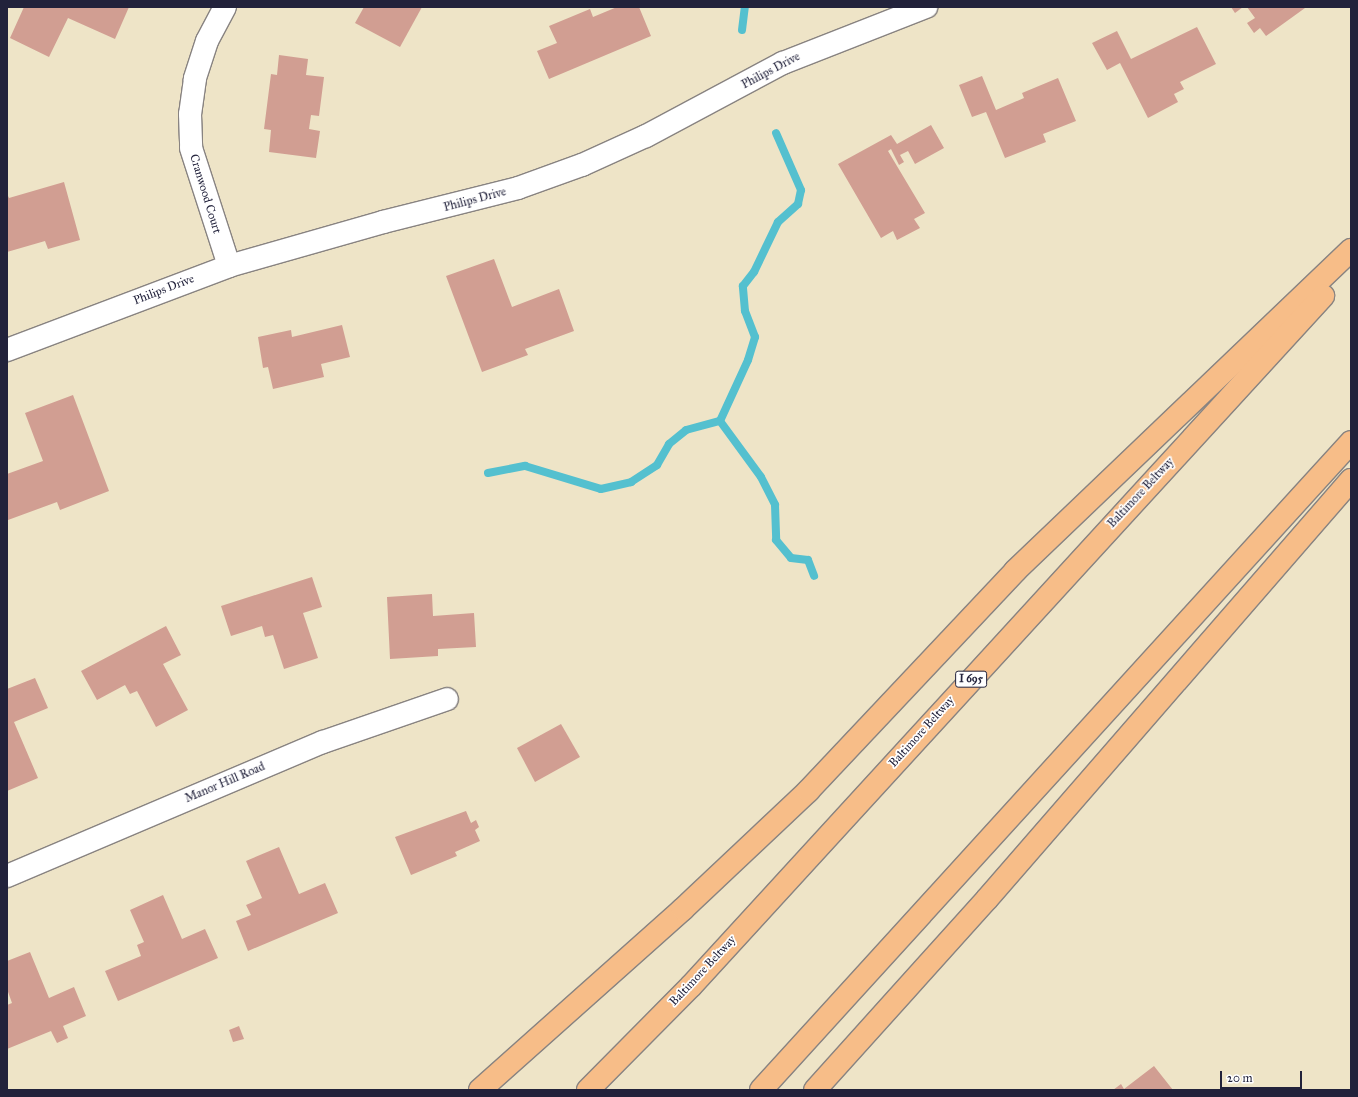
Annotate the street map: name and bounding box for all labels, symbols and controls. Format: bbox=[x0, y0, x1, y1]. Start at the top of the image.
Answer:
street label: Philips Drive bbox=[739, 50, 803, 92]
street label: Cranwood Court bbox=[186, 153, 224, 235]
street label: Philips Drive bbox=[442, 185, 508, 215]
street label: Philips Drive bbox=[132, 272, 196, 308]
street label: Baltimore Beltway bbox=[1105, 455, 1177, 531]
road number: I 695 bbox=[955, 670, 987, 688]
street label: Baltimore Beltway bbox=[886, 694, 958, 770]
street label: Manor Hill Road bbox=[183, 760, 267, 806]
street label: Baltimore Beltway bbox=[667, 933, 739, 1009]
scale bar bbox=[1222, 1063, 1304, 1089]
text: 20 m bbox=[1227, 1071, 1253, 1085]

